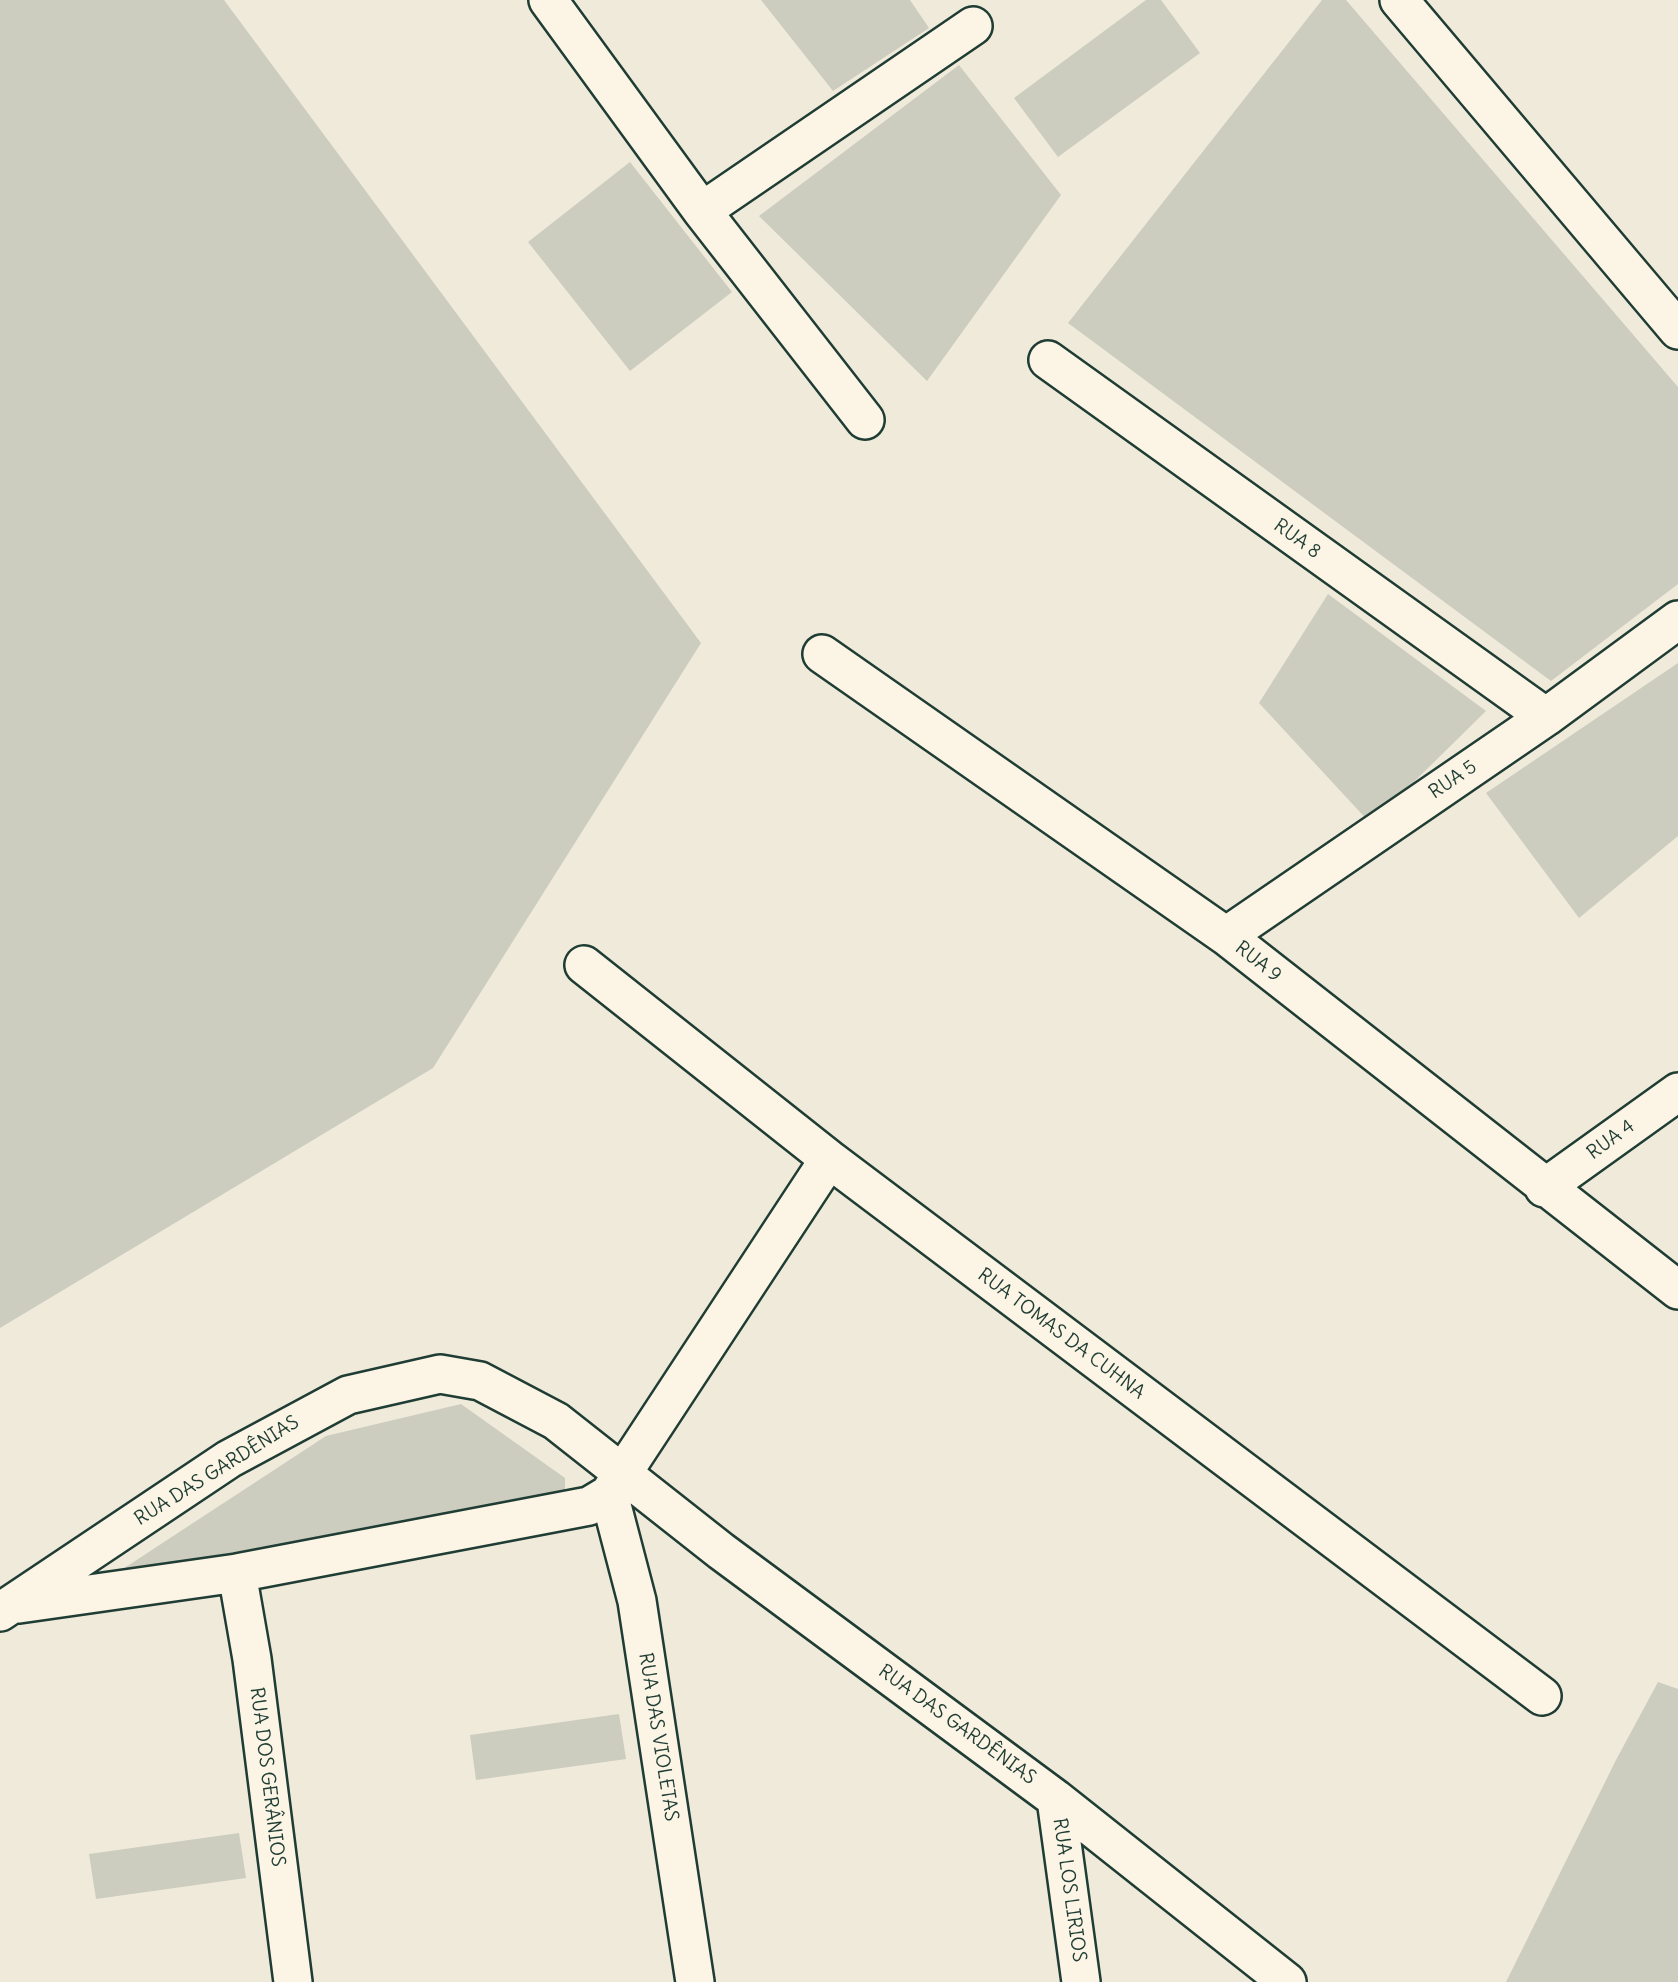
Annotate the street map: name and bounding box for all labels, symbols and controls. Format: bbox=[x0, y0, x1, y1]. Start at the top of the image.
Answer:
street label: RUA 8 bbox=[1269, 514, 1325, 564]
street label: RUA 5 bbox=[1425, 756, 1481, 804]
street label: RUA 9 bbox=[1230, 937, 1286, 987]
street label: RUA 4 bbox=[1583, 1115, 1639, 1165]
street label: RUA TOMAS DA CUHNA bbox=[973, 1264, 1149, 1404]
street label: RUA DAS GARDÊNIAS bbox=[131, 1411, 303, 1531]
street label: RUA DAS VIOLETAS bbox=[633, 1651, 683, 1823]
street label: RUA DAS GARDÊNIAS bbox=[874, 1660, 1040, 1790]
street label: RUA DOS GERÂNIOS bbox=[245, 1686, 289, 1868]
street label: RUA LOS LIRIOS bbox=[1048, 1817, 1090, 1963]

